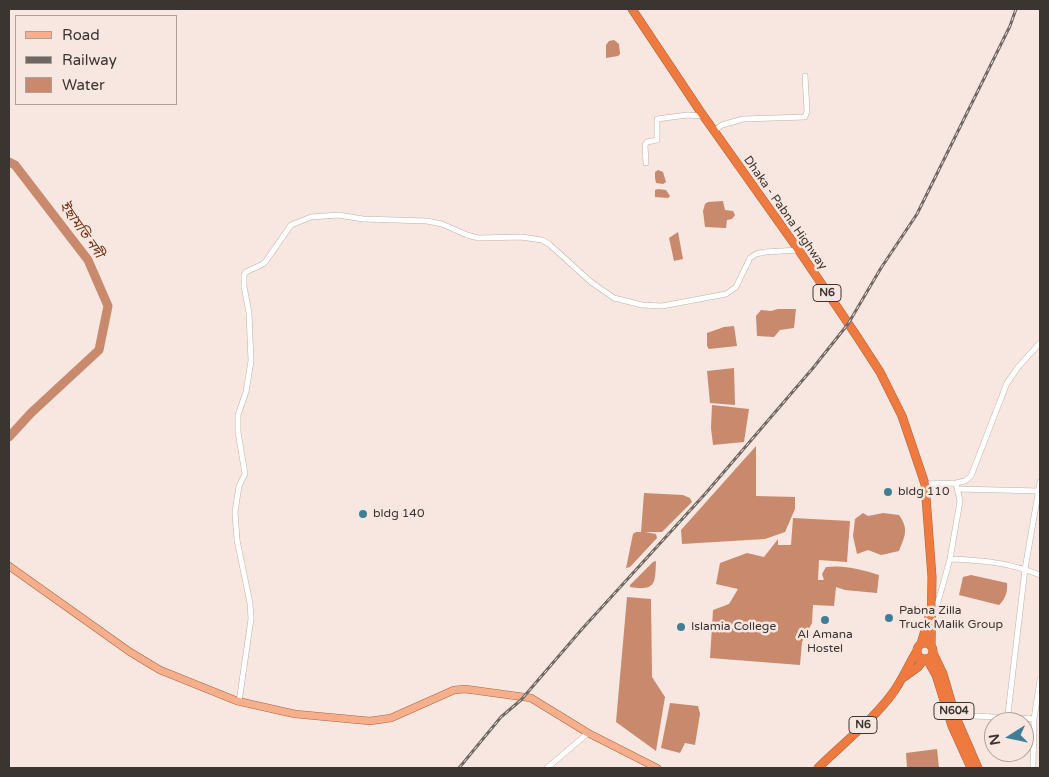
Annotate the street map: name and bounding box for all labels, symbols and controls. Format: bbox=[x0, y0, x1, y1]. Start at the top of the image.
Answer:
legend bbox=[15, 15, 178, 105]
text: Road bbox=[62, 26, 100, 44]
text: Railway bbox=[62, 51, 117, 69]
text: Water bbox=[62, 76, 105, 94]
street label: Dhaka - Pabna Highway bbox=[740, 153, 830, 273]
water label: ইছামতি নদী bbox=[55, 198, 107, 262]
road number: N6 bbox=[813, 284, 841, 302]
place label: bldg 110 bbox=[898, 485, 949, 499]
marker: bldg 110 bbox=[882, 486, 894, 498]
place label: bldg 140 bbox=[373, 507, 424, 521]
marker: bldg 140 bbox=[357, 508, 369, 520]
place label: Pabna Zilla Truck Malik Group bbox=[899, 604, 1003, 632]
marker: Pabna Zilla Truck Malik Group bbox=[883, 612, 895, 624]
marker: Al Amana Hostel bbox=[819, 614, 831, 626]
place label: Islamia College bbox=[691, 620, 776, 634]
marker: Islamia College bbox=[675, 621, 687, 633]
place label: Al Amana Hostel bbox=[797, 628, 853, 656]
road number: N604 bbox=[934, 702, 974, 719]
north arrow bbox=[984, 712, 1034, 762]
road number: N6 bbox=[849, 716, 877, 734]
text: N bbox=[985, 733, 1004, 747]

